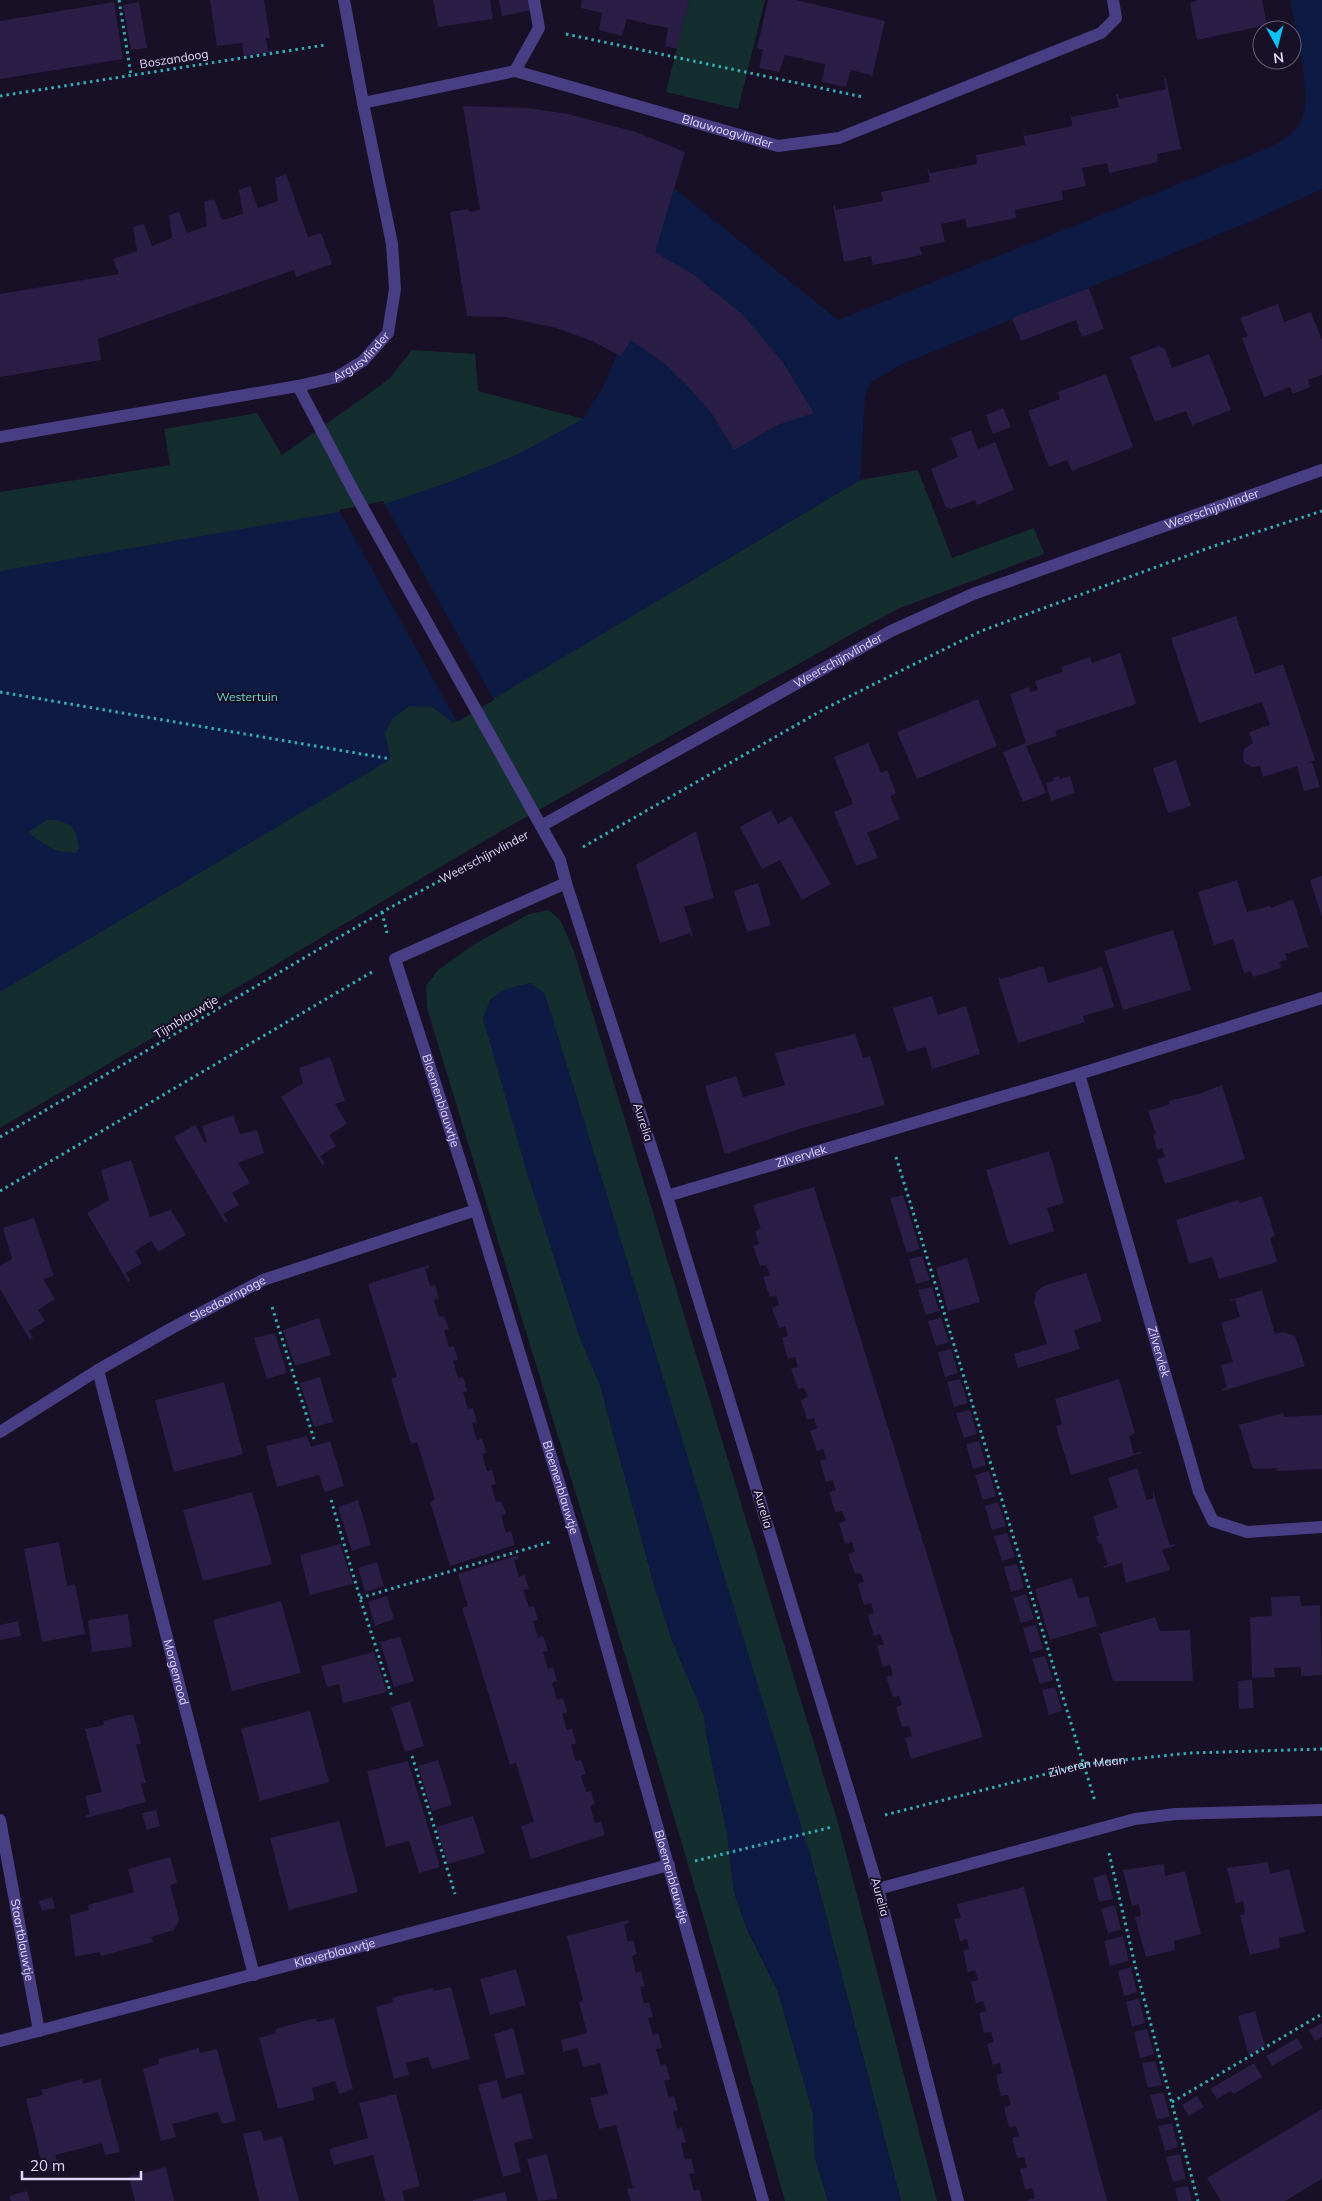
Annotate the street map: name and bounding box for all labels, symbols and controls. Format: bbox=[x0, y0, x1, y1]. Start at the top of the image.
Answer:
north arrow bbox=[1252, 20, 1302, 70]
street label: Boszandoog bbox=[138, 46, 209, 71]
text: N bbox=[1272, 48, 1285, 67]
street label: Blauwoogvlinder bbox=[680, 111, 775, 151]
street label: Argusvlinder bbox=[330, 328, 393, 385]
street label: Weerschijnvlinder bbox=[1162, 485, 1261, 532]
street label: Weerschijnvlinder bbox=[791, 629, 885, 691]
park label: Westertuin bbox=[216, 689, 278, 704]
street label: Weerschijnvlinder bbox=[437, 826, 531, 886]
street label: Tijmblauwtje bbox=[151, 992, 220, 1041]
street label: Bloemenblauwtje bbox=[419, 1052, 463, 1149]
street label: Aurelia bbox=[630, 1101, 657, 1143]
street label: Zilvervlek bbox=[774, 1141, 829, 1170]
street label: Sleedoornpage bbox=[187, 1272, 268, 1324]
street label: Zilvervlek bbox=[1145, 1324, 1174, 1380]
street label: Bloemenblauwtje bbox=[540, 1439, 582, 1536]
street label: Aurelia bbox=[751, 1488, 776, 1530]
street label: Morgenrood bbox=[161, 1637, 192, 1707]
street label: Zilveren Maan bbox=[1047, 1752, 1126, 1780]
street label: Bloemenblauwtje bbox=[652, 1828, 692, 1926]
street label: Aurelia bbox=[868, 1876, 893, 1918]
street label: Staartblauwtje bbox=[8, 1898, 38, 1982]
street label: Klaverblauwtje bbox=[292, 1935, 377, 1970]
scale bar bbox=[22, 2148, 141, 2180]
text: 20 m bbox=[30, 2156, 65, 2175]

